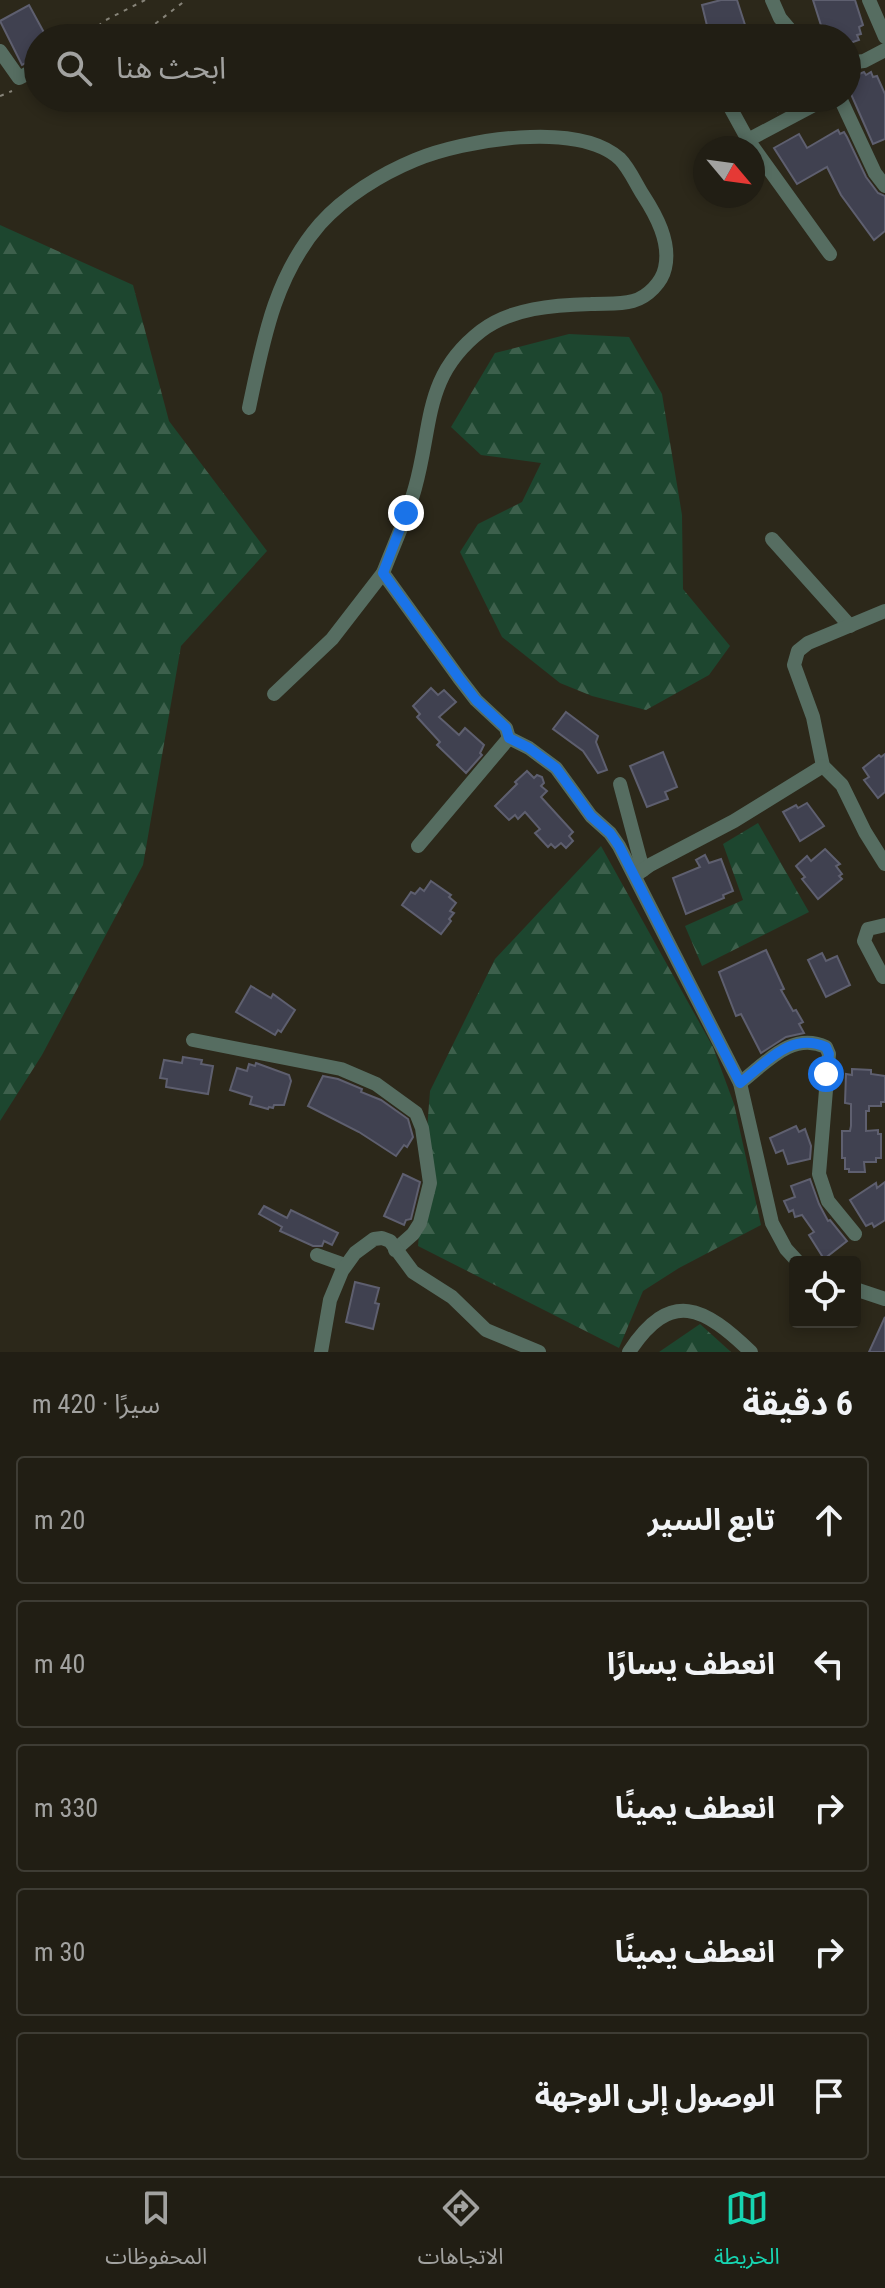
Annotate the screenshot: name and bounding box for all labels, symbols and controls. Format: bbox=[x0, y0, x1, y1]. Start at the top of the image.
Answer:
search box bbox=[24, 24, 861, 112]
icon: search bbox=[52, 46, 96, 90]
text: ابحث هنا bbox=[116, 50, 226, 85]
north arrow bbox=[693, 136, 765, 208]
route end bbox=[388, 495, 424, 531]
route start bbox=[808, 1056, 844, 1092]
map controls bbox=[789, 1256, 861, 1328]
button: locate bbox=[789, 1256, 861, 1328]
text: 6 دقيقة bbox=[742, 1383, 853, 1423]
text: سيرًا · 420 m bbox=[32, 1389, 160, 1419]
icon: ahead bbox=[807, 1498, 851, 1542]
text: تابع السير bbox=[648, 1502, 775, 1537]
text: 20 m bbox=[34, 1505, 85, 1535]
icon: left bbox=[807, 1642, 851, 1686]
text: انعطف يسارًا bbox=[607, 1646, 775, 1681]
text: 40 m bbox=[34, 1649, 85, 1679]
icon: right bbox=[807, 1786, 851, 1830]
text: انعطف يمينًا bbox=[615, 1790, 775, 1825]
text: 330 m bbox=[34, 1793, 98, 1823]
icon: right bbox=[807, 1930, 851, 1974]
text: انعطف يمينًا bbox=[615, 1934, 775, 1969]
text: 30 m bbox=[34, 1937, 85, 1967]
icon: arrive bbox=[807, 2074, 851, 2118]
text: الوصول إلى الوجهة bbox=[535, 2078, 775, 2113]
tab: المحفوظات bbox=[105, 2186, 207, 2280]
tab: الاتجاهات bbox=[418, 2186, 504, 2280]
tab: الخريطة bbox=[714, 2186, 780, 2280]

